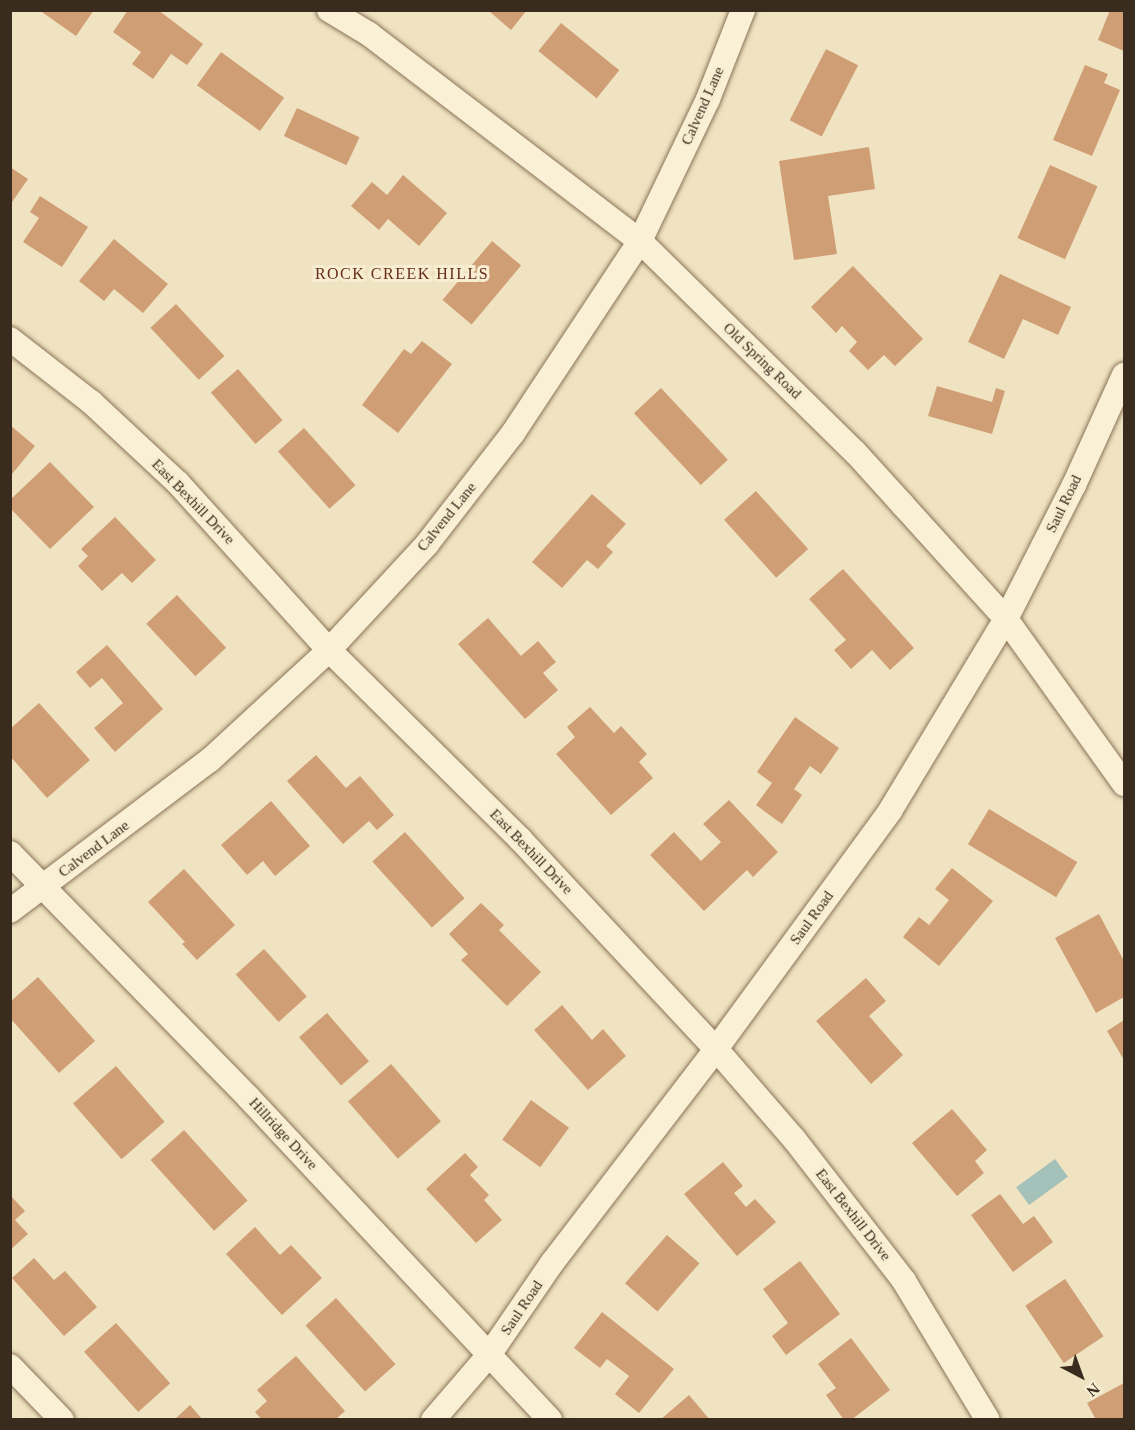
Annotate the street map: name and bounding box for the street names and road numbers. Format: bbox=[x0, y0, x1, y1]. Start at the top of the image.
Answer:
street label: Calvend Lane bbox=[678, 64, 728, 148]
street label: Old Spring Road bbox=[719, 319, 805, 403]
street label: East Bexhill Drive bbox=[148, 456, 238, 548]
street label: Saul Road bbox=[1042, 472, 1086, 536]
street label: Calvend Lane bbox=[414, 479, 480, 555]
street label: East Bexhill Drive bbox=[486, 806, 576, 898]
street label: Calvend Lane bbox=[55, 817, 133, 881]
street label: Saul Road bbox=[786, 888, 838, 948]
street label: Hillridge Drive bbox=[245, 1094, 321, 1174]
street label: East Bexhill Drive bbox=[812, 1165, 894, 1265]
street label: Saul Road bbox=[497, 1277, 547, 1339]

